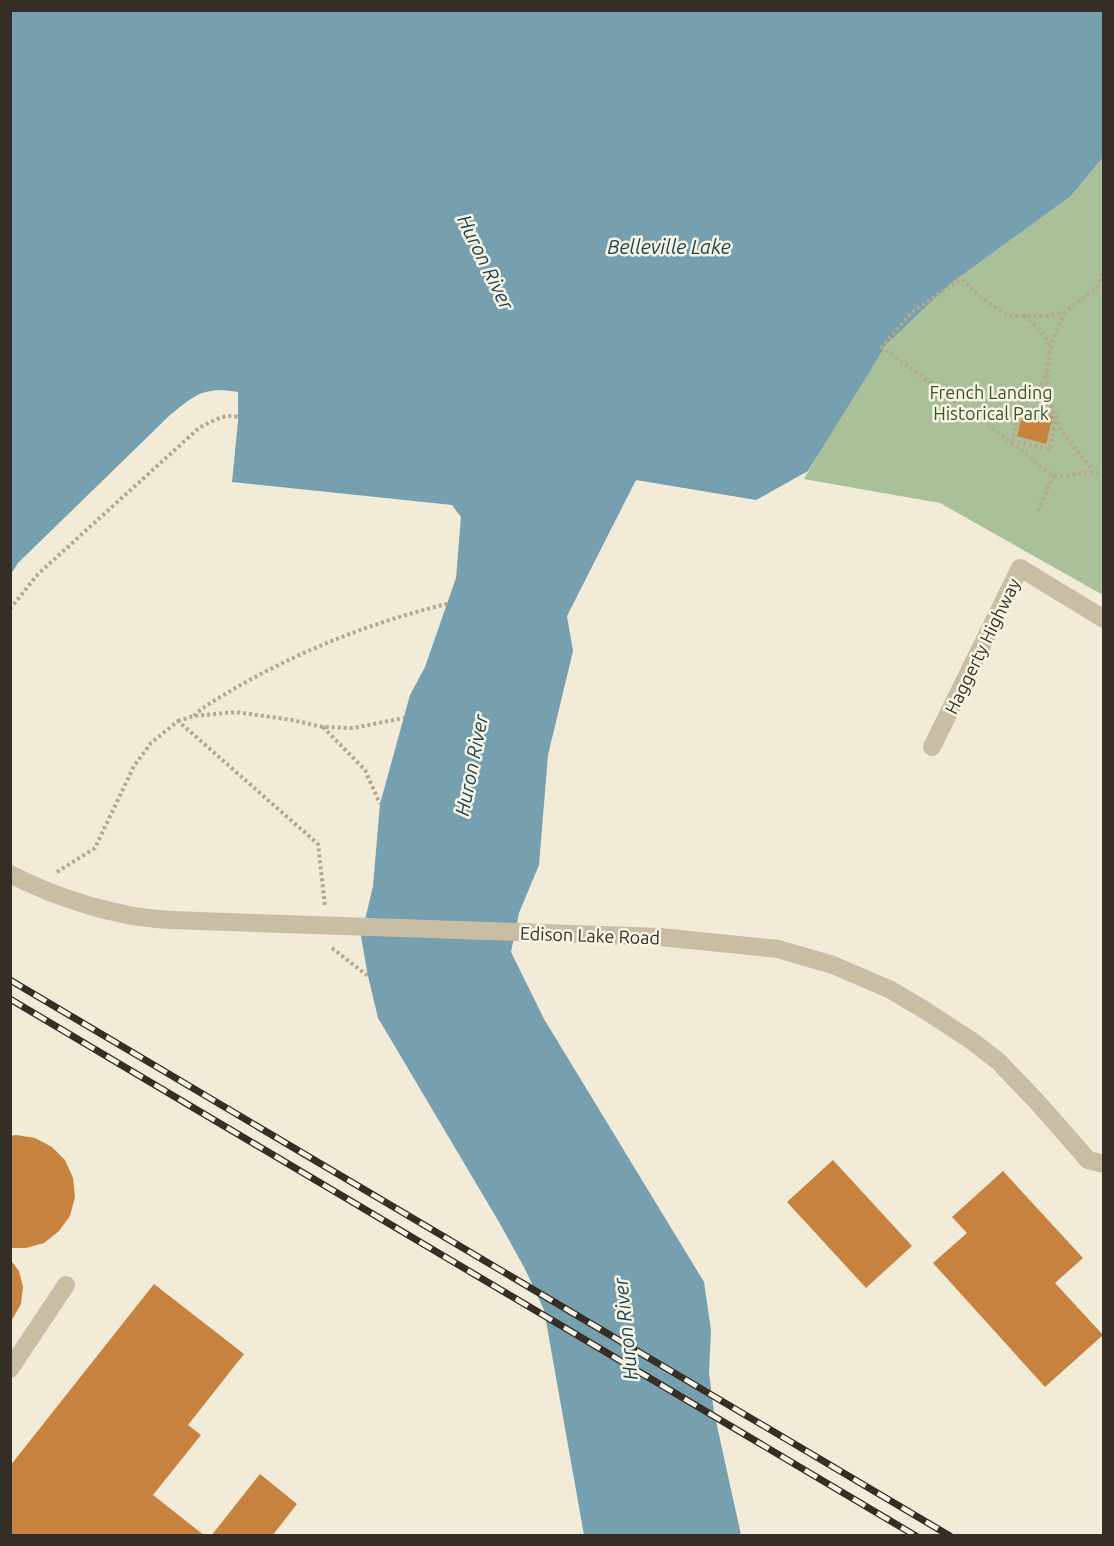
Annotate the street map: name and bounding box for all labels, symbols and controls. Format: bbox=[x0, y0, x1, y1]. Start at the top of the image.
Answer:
water label: Huron River bbox=[453, 211, 519, 315]
water label: Belleville Lake bbox=[607, 235, 731, 258]
park label: French Landing Historical Park bbox=[929, 382, 1053, 423]
street label: Haggerty Highway bbox=[940, 575, 1024, 717]
water label: Huron River bbox=[450, 711, 492, 818]
street label: Edison Lake Road bbox=[520, 923, 660, 947]
water label: Huron River bbox=[608, 1275, 642, 1381]

